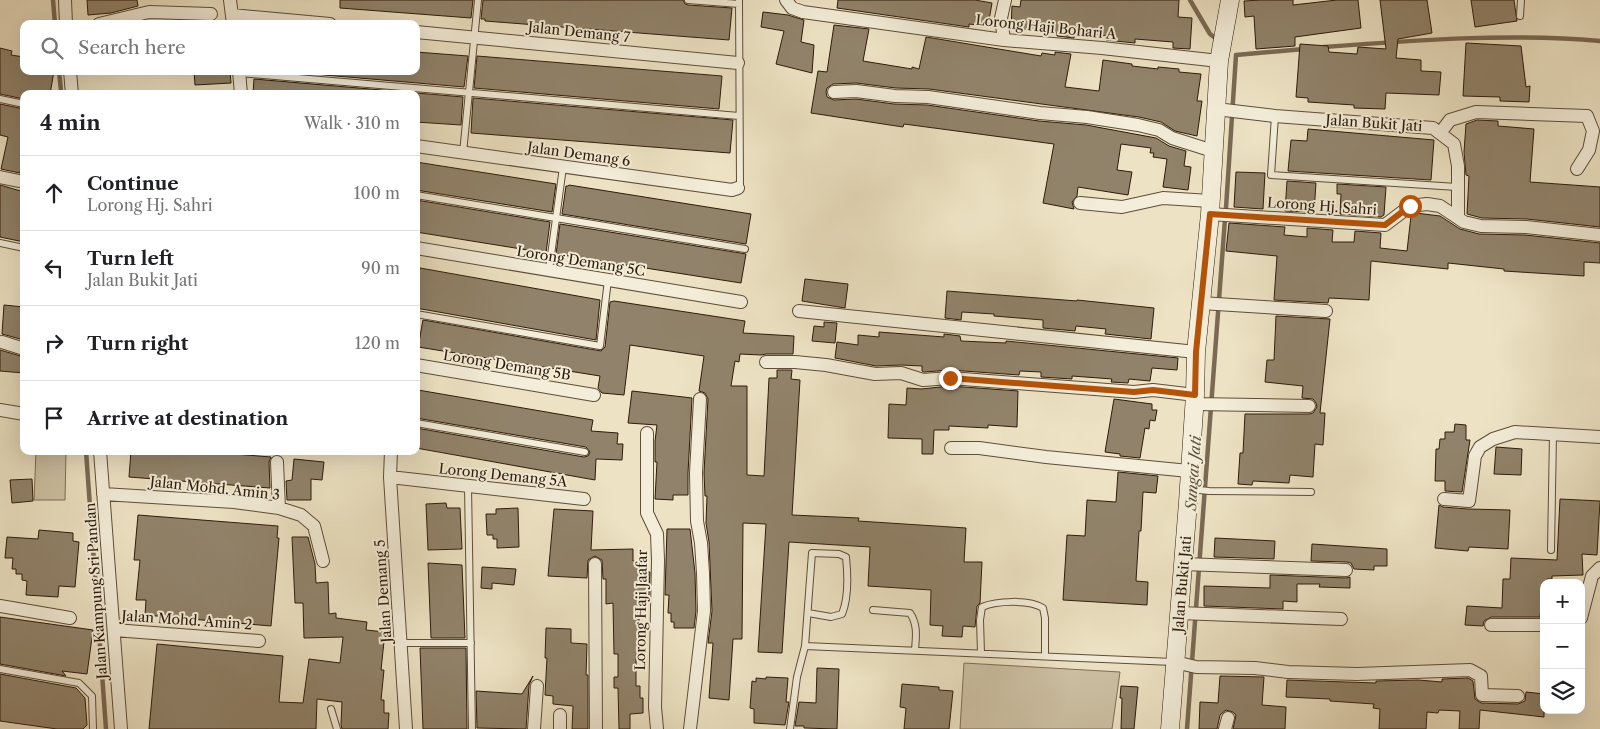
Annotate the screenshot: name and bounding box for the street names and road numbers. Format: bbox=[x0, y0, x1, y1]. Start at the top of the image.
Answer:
street label: Lorong Haji Bohari A bbox=[975, 11, 1118, 43]
street label: Jalan Demang 7 bbox=[525, 17, 631, 46]
street label: Jalan Bukit Jati bbox=[1323, 110, 1423, 135]
street label: Jalan Demang 6 bbox=[524, 138, 632, 170]
street label: Lorong Hj. Sahri bbox=[1267, 193, 1377, 219]
street label: Lorong Demang 5C bbox=[515, 242, 647, 280]
street label: Lorong Demang 5B bbox=[442, 346, 572, 384]
street label: Lorong Demang 5A bbox=[438, 459, 569, 491]
street label: Jalan Mohd. Amin 3 bbox=[147, 472, 281, 504]
street label: Jalan Kampung Sri Pandan bbox=[81, 502, 111, 682]
street label: Jalan Bukit Jati bbox=[1169, 535, 1195, 635]
street label: Jalan Demang 5 bbox=[370, 539, 396, 645]
street label: Lorong Haji Jaafar bbox=[631, 549, 651, 671]
street label: Jalan Mohd. Amin 2 bbox=[119, 606, 253, 634]

